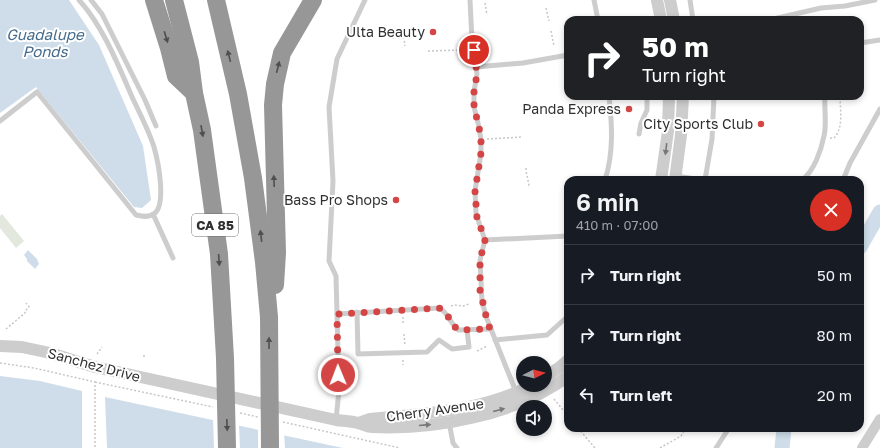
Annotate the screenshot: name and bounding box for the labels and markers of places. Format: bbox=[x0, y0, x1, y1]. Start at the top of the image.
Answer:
place label: Ulta Beauty bbox=[346, 23, 425, 40]
marker: Ulta Beauty bbox=[428, 27, 438, 37]
pin bbox=[457, 33, 491, 67]
place label: Panda Express bbox=[522, 100, 621, 117]
marker: Panda Express bbox=[624, 104, 634, 114]
place label: City Sports Club bbox=[643, 115, 753, 132]
marker: City Sports Club bbox=[756, 119, 766, 129]
place label: Bass Pro Shops bbox=[284, 191, 388, 208]
marker: Bass Pro Shops bbox=[391, 195, 401, 205]

